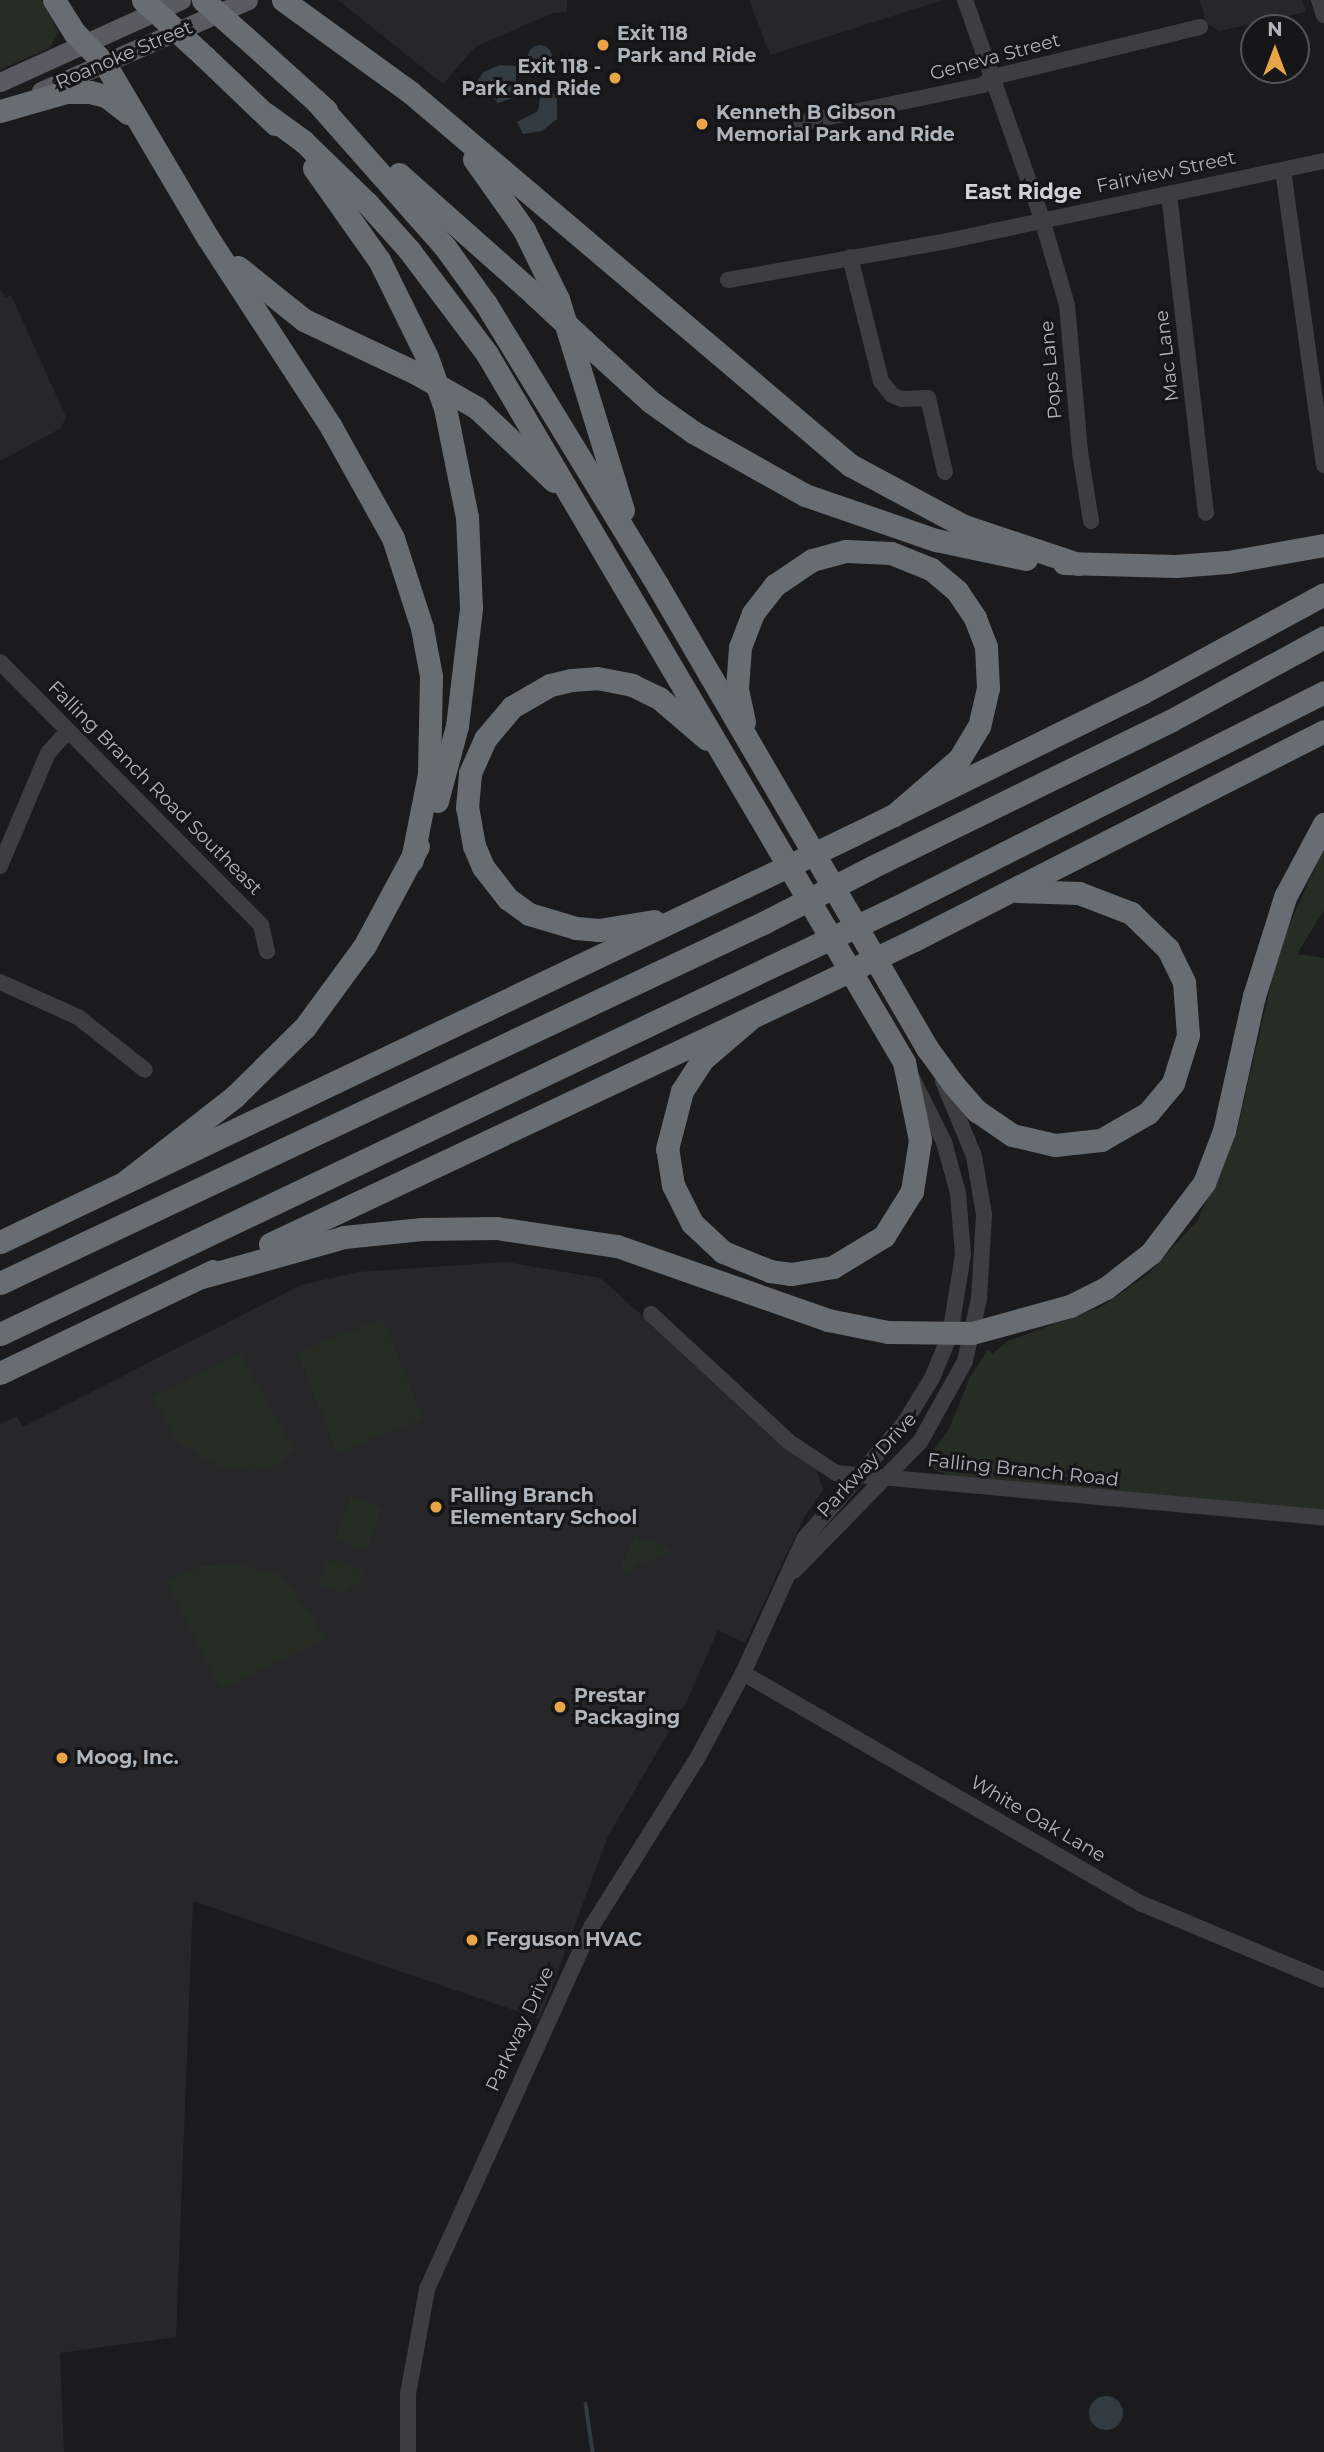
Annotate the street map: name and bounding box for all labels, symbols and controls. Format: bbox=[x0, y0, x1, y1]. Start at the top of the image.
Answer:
north arrow bbox=[1240, 14, 1310, 84]
street label: Roanoke Street bbox=[52, 16, 196, 94]
text: N bbox=[1267, 18, 1283, 41]
place label: Exit 118 Park and Ride bbox=[617, 23, 757, 67]
street label: Geneva Street bbox=[927, 29, 1063, 85]
marker: Exit 118 Park and Ride bbox=[595, 37, 611, 53]
place label: Exit 118 - Park and Ride bbox=[461, 56, 601, 100]
marker: Exit 118 - Park and Ride bbox=[607, 70, 623, 86]
place label: Kenneth B Gibson Memorial Park and Ride bbox=[716, 102, 955, 146]
marker: Kenneth B Gibson Memorial Park and Ride bbox=[694, 116, 710, 132]
street label: Fairview Street bbox=[1094, 146, 1238, 198]
district label: East Ridge bbox=[964, 179, 1082, 205]
street label: Mac Lane bbox=[1150, 309, 1184, 403]
street label: Pops Lane bbox=[1035, 320, 1067, 420]
street label: Falling Branch Road Southeast bbox=[43, 676, 267, 900]
street label: Parkway Drive bbox=[813, 1408, 921, 1522]
street label: Falling Branch Road bbox=[926, 1449, 1120, 1491]
place label: Falling Branch Elementary School bbox=[450, 1485, 637, 1529]
marker: Falling Branch Elementary School bbox=[428, 1499, 444, 1515]
place label: Prestar Packaging bbox=[574, 1685, 680, 1729]
marker: Prestar Packaging bbox=[552, 1699, 568, 1715]
place label: Moog, Inc. bbox=[76, 1747, 179, 1769]
marker: Moog, Inc. bbox=[54, 1750, 70, 1766]
street label: White Oak Lane bbox=[966, 1771, 1110, 1867]
place label: Ferguson HVAC bbox=[486, 1929, 642, 1951]
marker: Ferguson HVAC bbox=[464, 1932, 480, 1948]
street label: Parkway Drive bbox=[481, 1963, 559, 2095]

